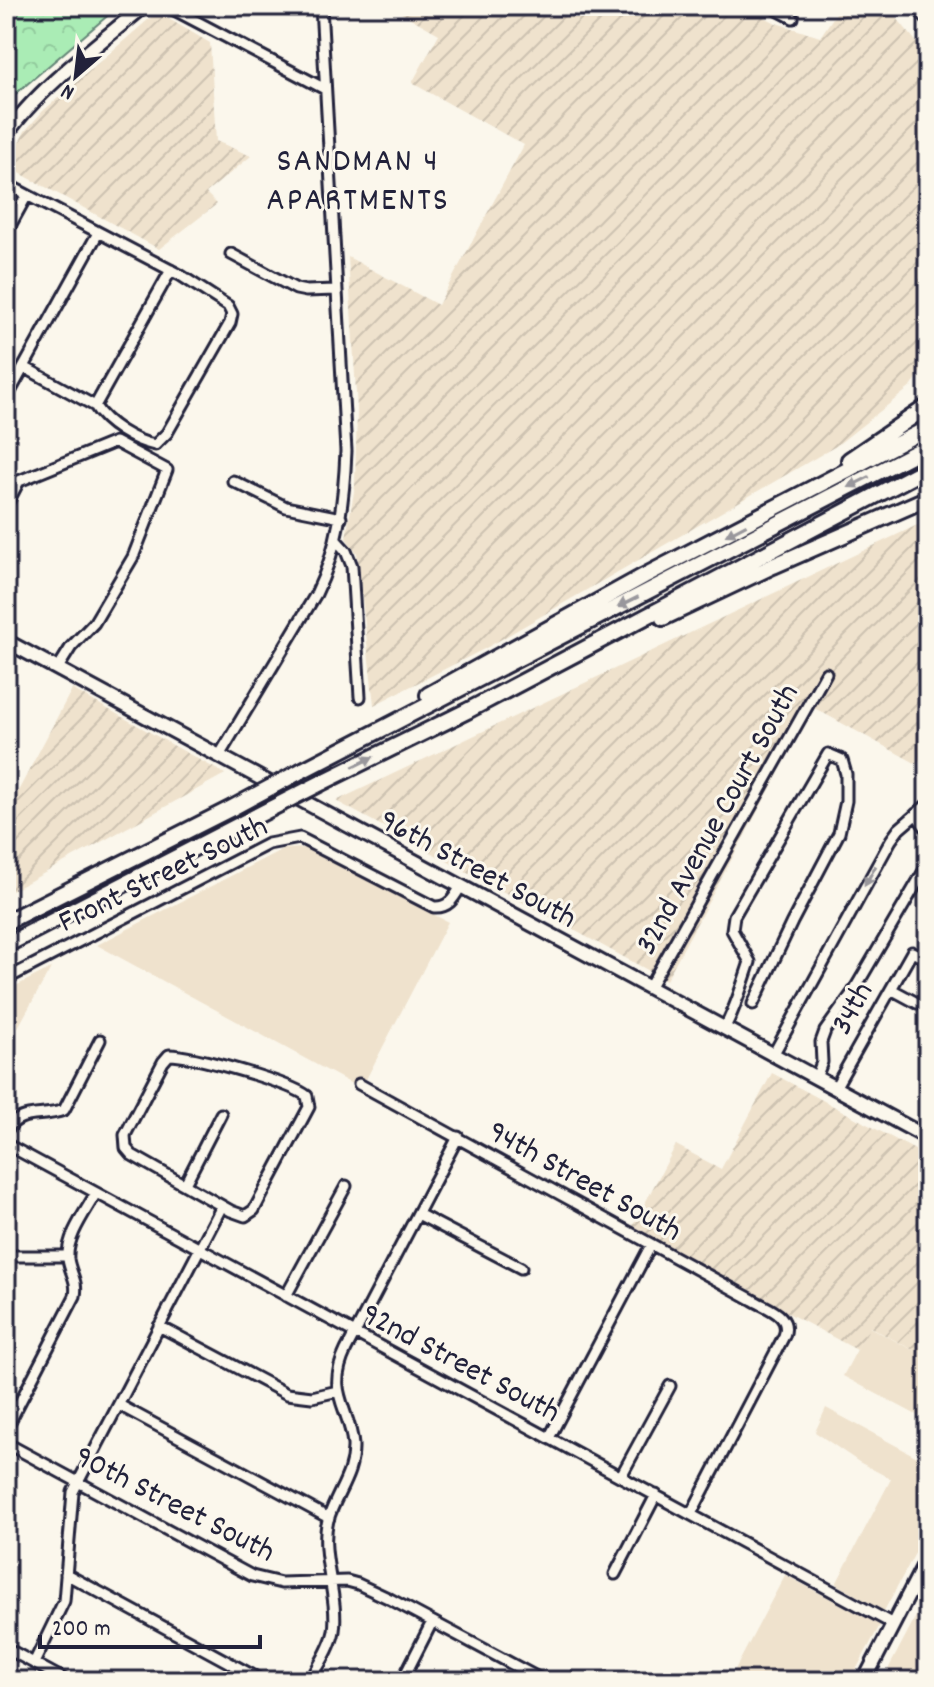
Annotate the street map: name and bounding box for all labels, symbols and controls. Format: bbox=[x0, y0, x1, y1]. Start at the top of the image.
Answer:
north arrow bbox=[36, 36, 116, 116]
text: N bbox=[56, 74, 80, 107]
district label: SANDMAN 4 APARTMENTS bbox=[266, 139, 450, 227]
one-way arrow bbox=[847, 476, 870, 489]
one-way arrow bbox=[724, 524, 747, 537]
one-way arrow bbox=[616, 595, 639, 608]
street label: 32nd Avenue Court South bbox=[626, 676, 813, 964]
one-way arrow bbox=[352, 755, 375, 769]
street label: 96th Street South bbox=[370, 800, 584, 943]
street label: Front Street South bbox=[52, 806, 277, 947]
one-way arrow bbox=[864, 865, 878, 887]
street label: 34th bbox=[821, 975, 888, 1044]
street label: 94th Street South bbox=[478, 1111, 689, 1256]
street label: 92nd Street South bbox=[352, 1294, 567, 1437]
street label: 90th Street South bbox=[65, 1436, 282, 1577]
scale bar bbox=[40, 1599, 260, 1649]
text: 200 m bbox=[52, 1613, 111, 1647]

